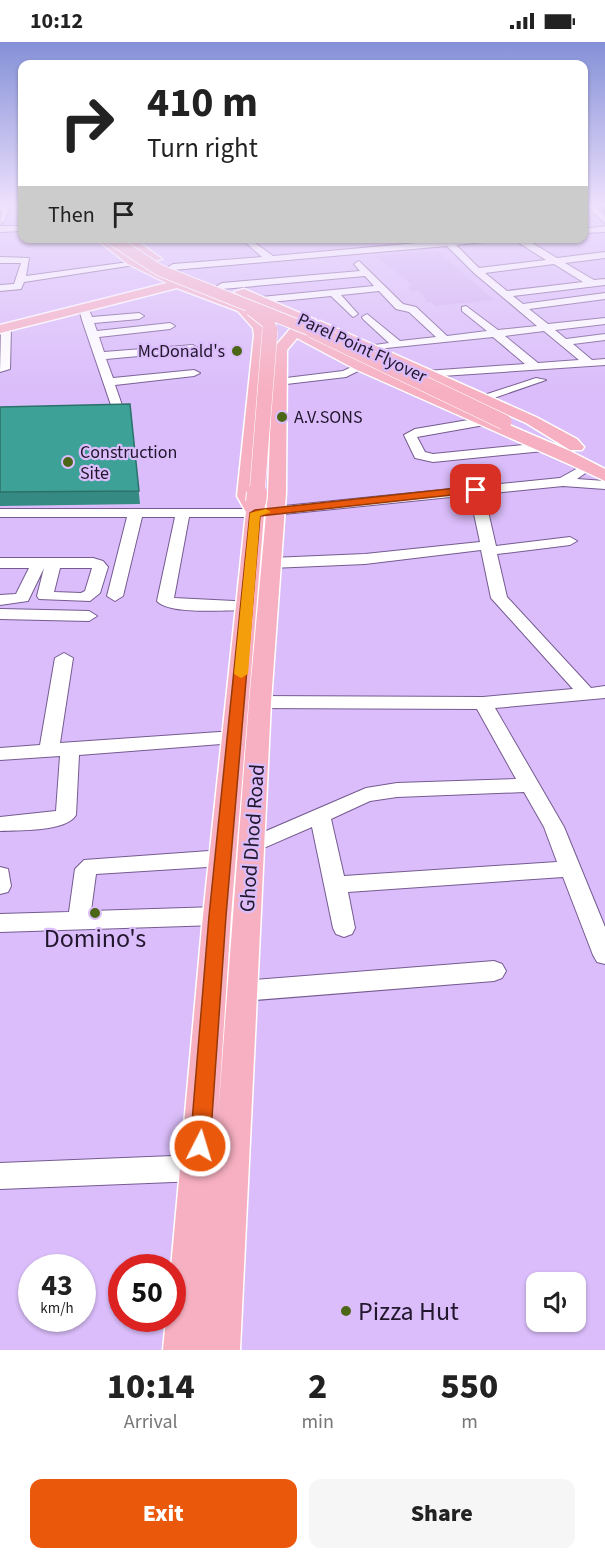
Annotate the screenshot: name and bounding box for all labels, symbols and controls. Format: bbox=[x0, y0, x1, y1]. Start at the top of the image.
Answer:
text: 10:12 bbox=[30, 5, 83, 37]
text: 410 m bbox=[147, 73, 258, 133]
icon: right bbox=[48, 84, 126, 162]
text: Turn right bbox=[147, 129, 258, 168]
icon: arrive bbox=[107, 198, 140, 231]
text: Then bbox=[48, 199, 95, 231]
street label: Parel Point Flyover bbox=[293, 307, 431, 389]
place label: McDonald's bbox=[138, 339, 225, 364]
marker: McDonald's bbox=[230, 344, 244, 358]
place label: A.V.SONS bbox=[294, 405, 363, 430]
marker: A.V.SONS bbox=[275, 410, 289, 424]
place label: Construction Site bbox=[80, 440, 177, 486]
marker: Construction Site bbox=[61, 455, 75, 469]
pin bbox=[450, 464, 501, 515]
icon: arrive bbox=[459, 473, 492, 506]
street label: Ghod Dhod Road bbox=[232, 763, 272, 913]
marker: Domino's bbox=[88, 906, 102, 920]
place label: Domino's bbox=[44, 920, 146, 957]
position arrow bbox=[168, 1114, 232, 1178]
speed limit sign: 50 bbox=[108, 1254, 186, 1332]
text: 43 bbox=[41, 1264, 73, 1307]
map controls bbox=[526, 1272, 586, 1332]
button: sound bbox=[526, 1272, 586, 1332]
place label: Pizza Hut bbox=[358, 1293, 459, 1330]
text: km/h bbox=[40, 1298, 74, 1319]
marker: Pizza Hut bbox=[339, 1304, 353, 1318]
text: 10:14 bbox=[107, 1361, 195, 1412]
text: 2 bbox=[308, 1361, 327, 1412]
text: 550 bbox=[441, 1361, 498, 1412]
text: Arrival bbox=[124, 1408, 178, 1436]
text: min bbox=[301, 1408, 334, 1436]
text: m bbox=[461, 1408, 478, 1436]
button: Exit bbox=[30, 1479, 297, 1548]
button: Share bbox=[309, 1479, 575, 1548]

